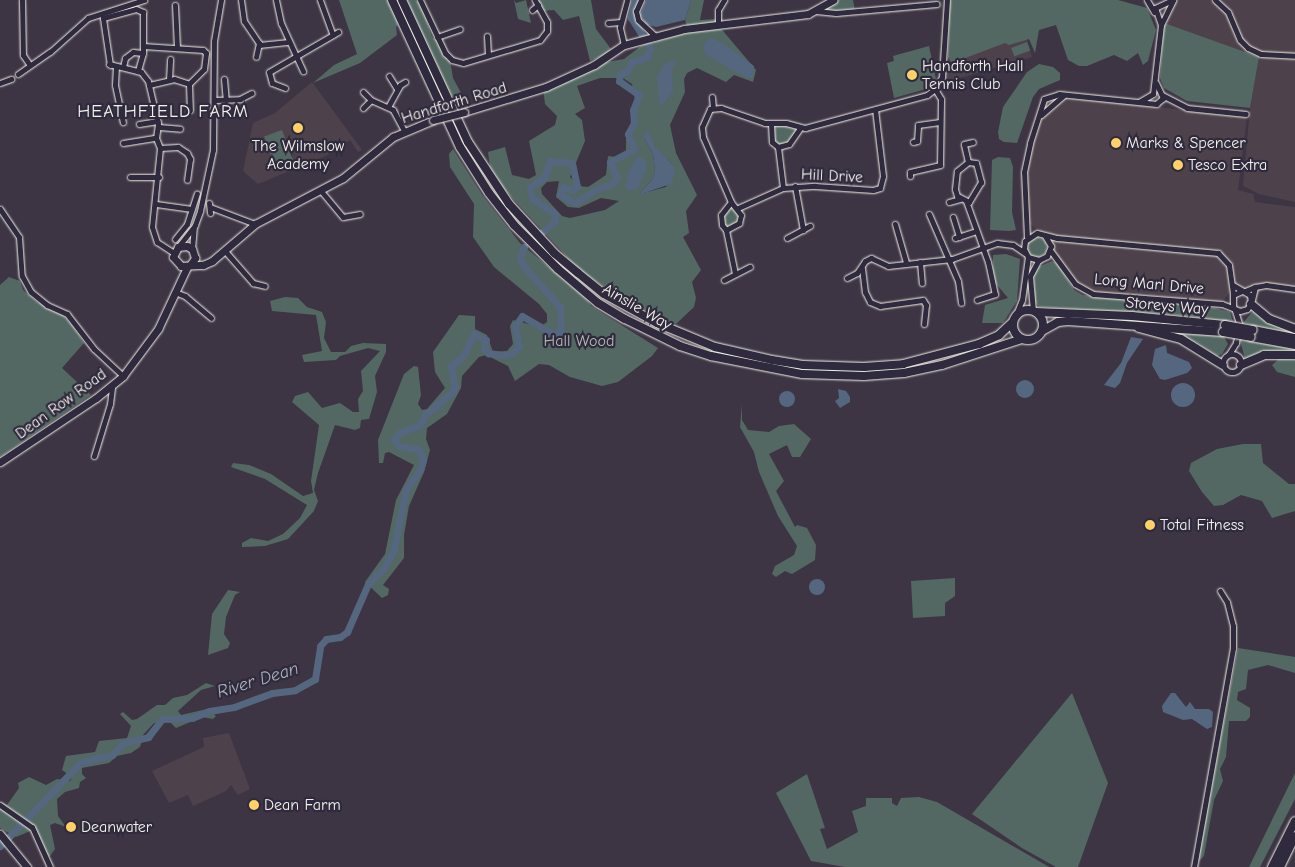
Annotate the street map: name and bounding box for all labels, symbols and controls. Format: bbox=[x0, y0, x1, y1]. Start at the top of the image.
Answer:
place label: Handforth Hall Tennis Club bbox=[922, 56, 1023, 94]
marker: Handforth Hall Tennis Club bbox=[906, 69, 918, 81]
street label: Handforth Road bbox=[399, 78, 509, 128]
district label: HEATHFIELD FARM bbox=[75, 101, 251, 123]
marker: The Wilmslow Academy bbox=[292, 122, 304, 134]
place label: Marks & Spencer bbox=[1126, 133, 1246, 153]
place label: The Wilmslow Academy bbox=[252, 136, 344, 174]
marker: Marks & Spencer bbox=[1110, 137, 1122, 149]
place label: Tesco Extra bbox=[1188, 155, 1267, 175]
marker: Tesco Extra bbox=[1172, 159, 1184, 171]
street label: Hill Drive bbox=[801, 165, 863, 187]
street label: Long Marl Drive bbox=[1093, 270, 1205, 298]
street label: Ainslie Way bbox=[599, 279, 675, 335]
street label: Storeys Way bbox=[1125, 293, 1209, 319]
park label: Hall Wood bbox=[544, 331, 614, 351]
street label: Dean Row Road bbox=[12, 365, 110, 443]
place label: Total Fitness bbox=[1160, 515, 1244, 535]
marker: Total Fitness bbox=[1144, 519, 1156, 531]
water label: River Dean bbox=[215, 658, 301, 704]
place label: Dean Farm bbox=[264, 795, 341, 815]
marker: Dean Farm bbox=[248, 799, 260, 811]
place label: Deanwater bbox=[81, 817, 152, 837]
marker: Deanwater bbox=[65, 821, 77, 833]

